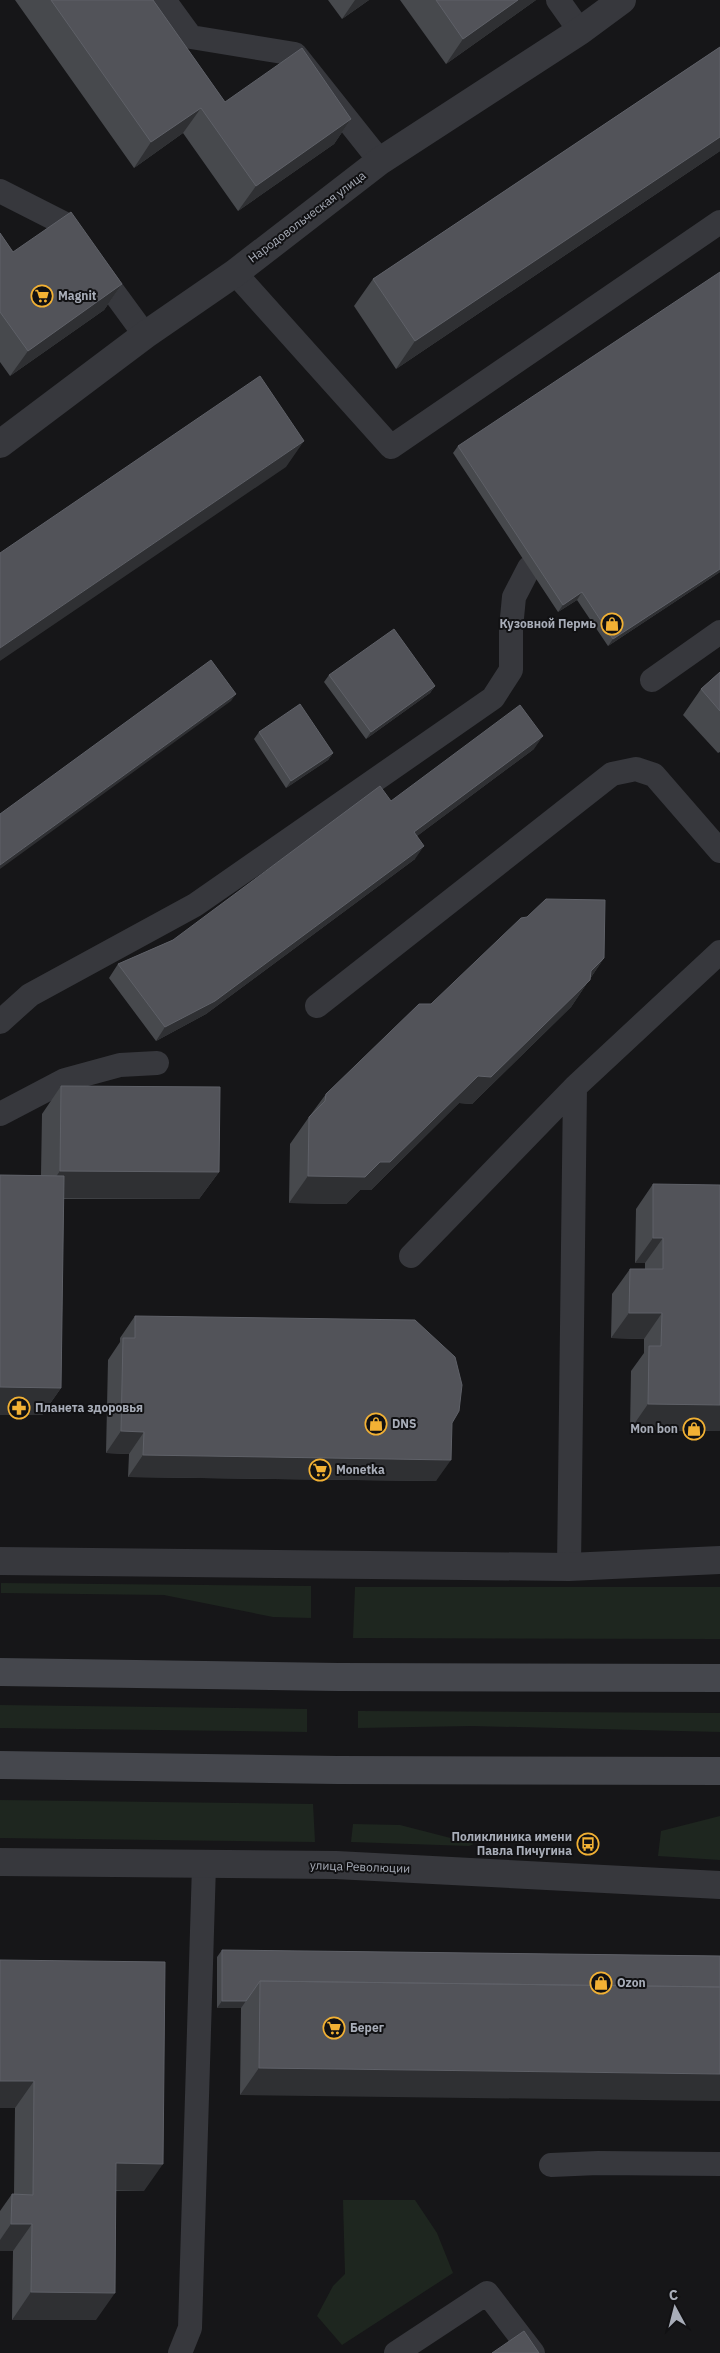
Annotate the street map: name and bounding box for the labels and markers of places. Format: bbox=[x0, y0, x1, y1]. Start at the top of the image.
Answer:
supermarket icon: Magnit bbox=[30, 284, 54, 308]
place label: Magnit bbox=[58, 288, 97, 303]
shop icon: Кузовной Пермь bbox=[600, 612, 624, 636]
place label: Кузовной Пермь bbox=[499, 616, 596, 631]
pharmacy icon: Планета здоровья bbox=[7, 1396, 31, 1420]
place label: Планета здоровья bbox=[35, 1400, 143, 1415]
shop icon: DNS bbox=[364, 1412, 388, 1436]
place label: DNS bbox=[392, 1416, 417, 1431]
shop icon: Mon bon bbox=[682, 1417, 706, 1441]
place label: Mon bon bbox=[630, 1421, 678, 1436]
supermarket icon: Monetka bbox=[308, 1458, 332, 1482]
place label: Monetka bbox=[336, 1462, 385, 1477]
place label: Поликлиника имени Павла Пичугина bbox=[452, 1829, 572, 1858]
bus stop icon: Поликлиника имени Павла Пичугина bbox=[576, 1832, 600, 1856]
shop icon: Ozon bbox=[589, 1971, 613, 1995]
place label: Ozon bbox=[617, 1975, 646, 1990]
supermarket icon: Берег bbox=[322, 2016, 346, 2040]
place label: Берег bbox=[350, 2020, 385, 2035]

